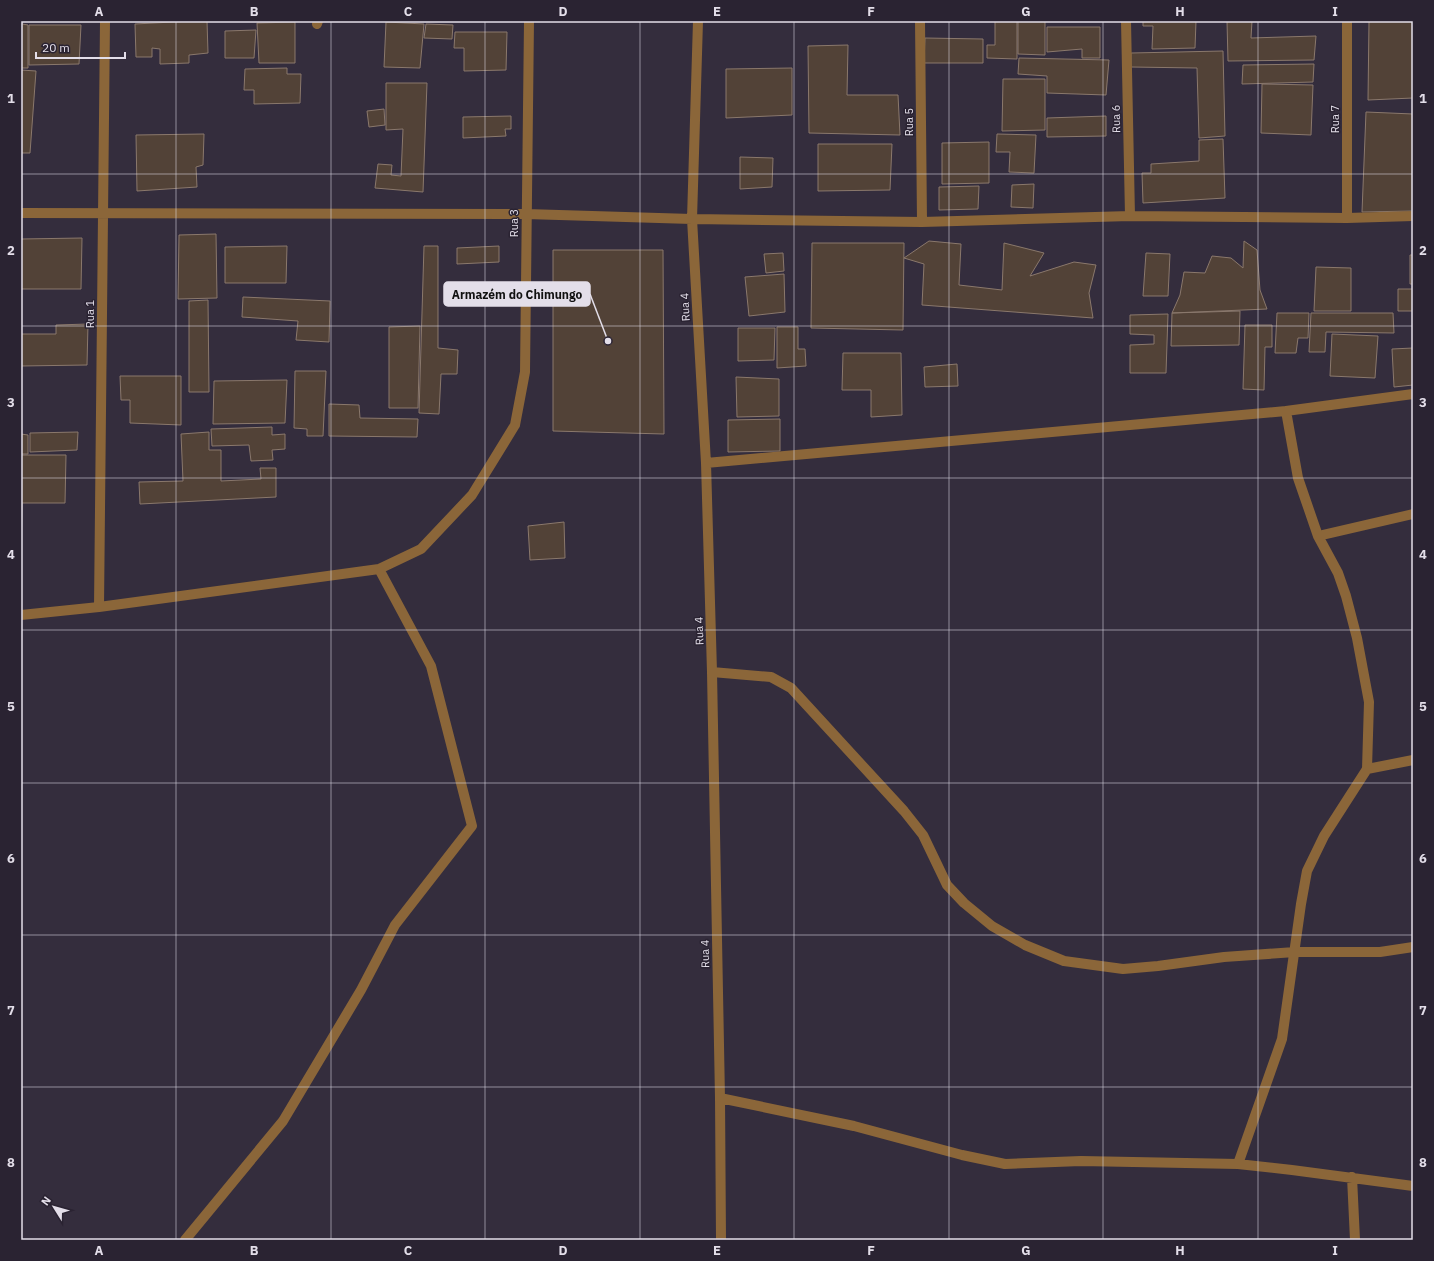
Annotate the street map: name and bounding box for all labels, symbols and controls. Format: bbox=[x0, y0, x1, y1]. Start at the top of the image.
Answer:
text: A bbox=[95, 3, 104, 20]
text: B bbox=[250, 3, 259, 20]
text: C bbox=[404, 3, 413, 20]
text: D bbox=[558, 3, 568, 20]
text: E bbox=[713, 3, 721, 20]
text: F bbox=[867, 3, 875, 20]
text: G bbox=[1021, 3, 1031, 20]
text: H bbox=[1175, 3, 1185, 20]
text: I bbox=[1332, 3, 1338, 20]
scale bar bbox=[36, 34, 125, 60]
text: 20 m bbox=[42, 40, 70, 55]
text: 1 bbox=[7, 90, 15, 107]
text: 1 bbox=[1419, 90, 1427, 107]
street label: Rua 6 bbox=[1109, 105, 1123, 133]
street label: Rua 7 bbox=[1328, 105, 1342, 133]
street label: Rua 5 bbox=[902, 108, 916, 136]
street label: Rua 3 bbox=[507, 209, 521, 237]
text: 2 bbox=[7, 242, 15, 259]
text: 2 bbox=[1419, 242, 1427, 259]
callout: Armazém do Chimungo bbox=[444, 282, 590, 306]
text: Armazém do Chimungo bbox=[452, 287, 583, 302]
street label: Rua 4 bbox=[677, 292, 693, 322]
street label: Rua 1 bbox=[83, 299, 97, 328]
text: 3 bbox=[7, 394, 15, 411]
text: 3 bbox=[1419, 394, 1427, 411]
text: 4 bbox=[7, 546, 15, 563]
text: 4 bbox=[1419, 546, 1427, 563]
street label: Rua 4 bbox=[691, 616, 706, 645]
text: 5 bbox=[7, 698, 15, 715]
text: 5 bbox=[1419, 698, 1427, 715]
text: 6 bbox=[7, 850, 15, 867]
text: 6 bbox=[1419, 850, 1427, 867]
street label: Rua 4 bbox=[698, 939, 712, 968]
text: 7 bbox=[7, 1002, 15, 1019]
text: 7 bbox=[1419, 1002, 1427, 1019]
text: 8 bbox=[7, 1154, 15, 1171]
text: 8 bbox=[1419, 1154, 1427, 1171]
north arrow bbox=[34, 1187, 74, 1227]
text: N bbox=[38, 1194, 54, 1208]
text: A bbox=[95, 1242, 104, 1259]
text: B bbox=[250, 1242, 259, 1259]
text: C bbox=[404, 1242, 413, 1259]
text: D bbox=[558, 1242, 568, 1259]
text: E bbox=[713, 1242, 721, 1259]
text: F bbox=[867, 1242, 875, 1259]
text: G bbox=[1021, 1242, 1031, 1259]
text: H bbox=[1175, 1242, 1185, 1259]
text: I bbox=[1332, 1242, 1338, 1259]

